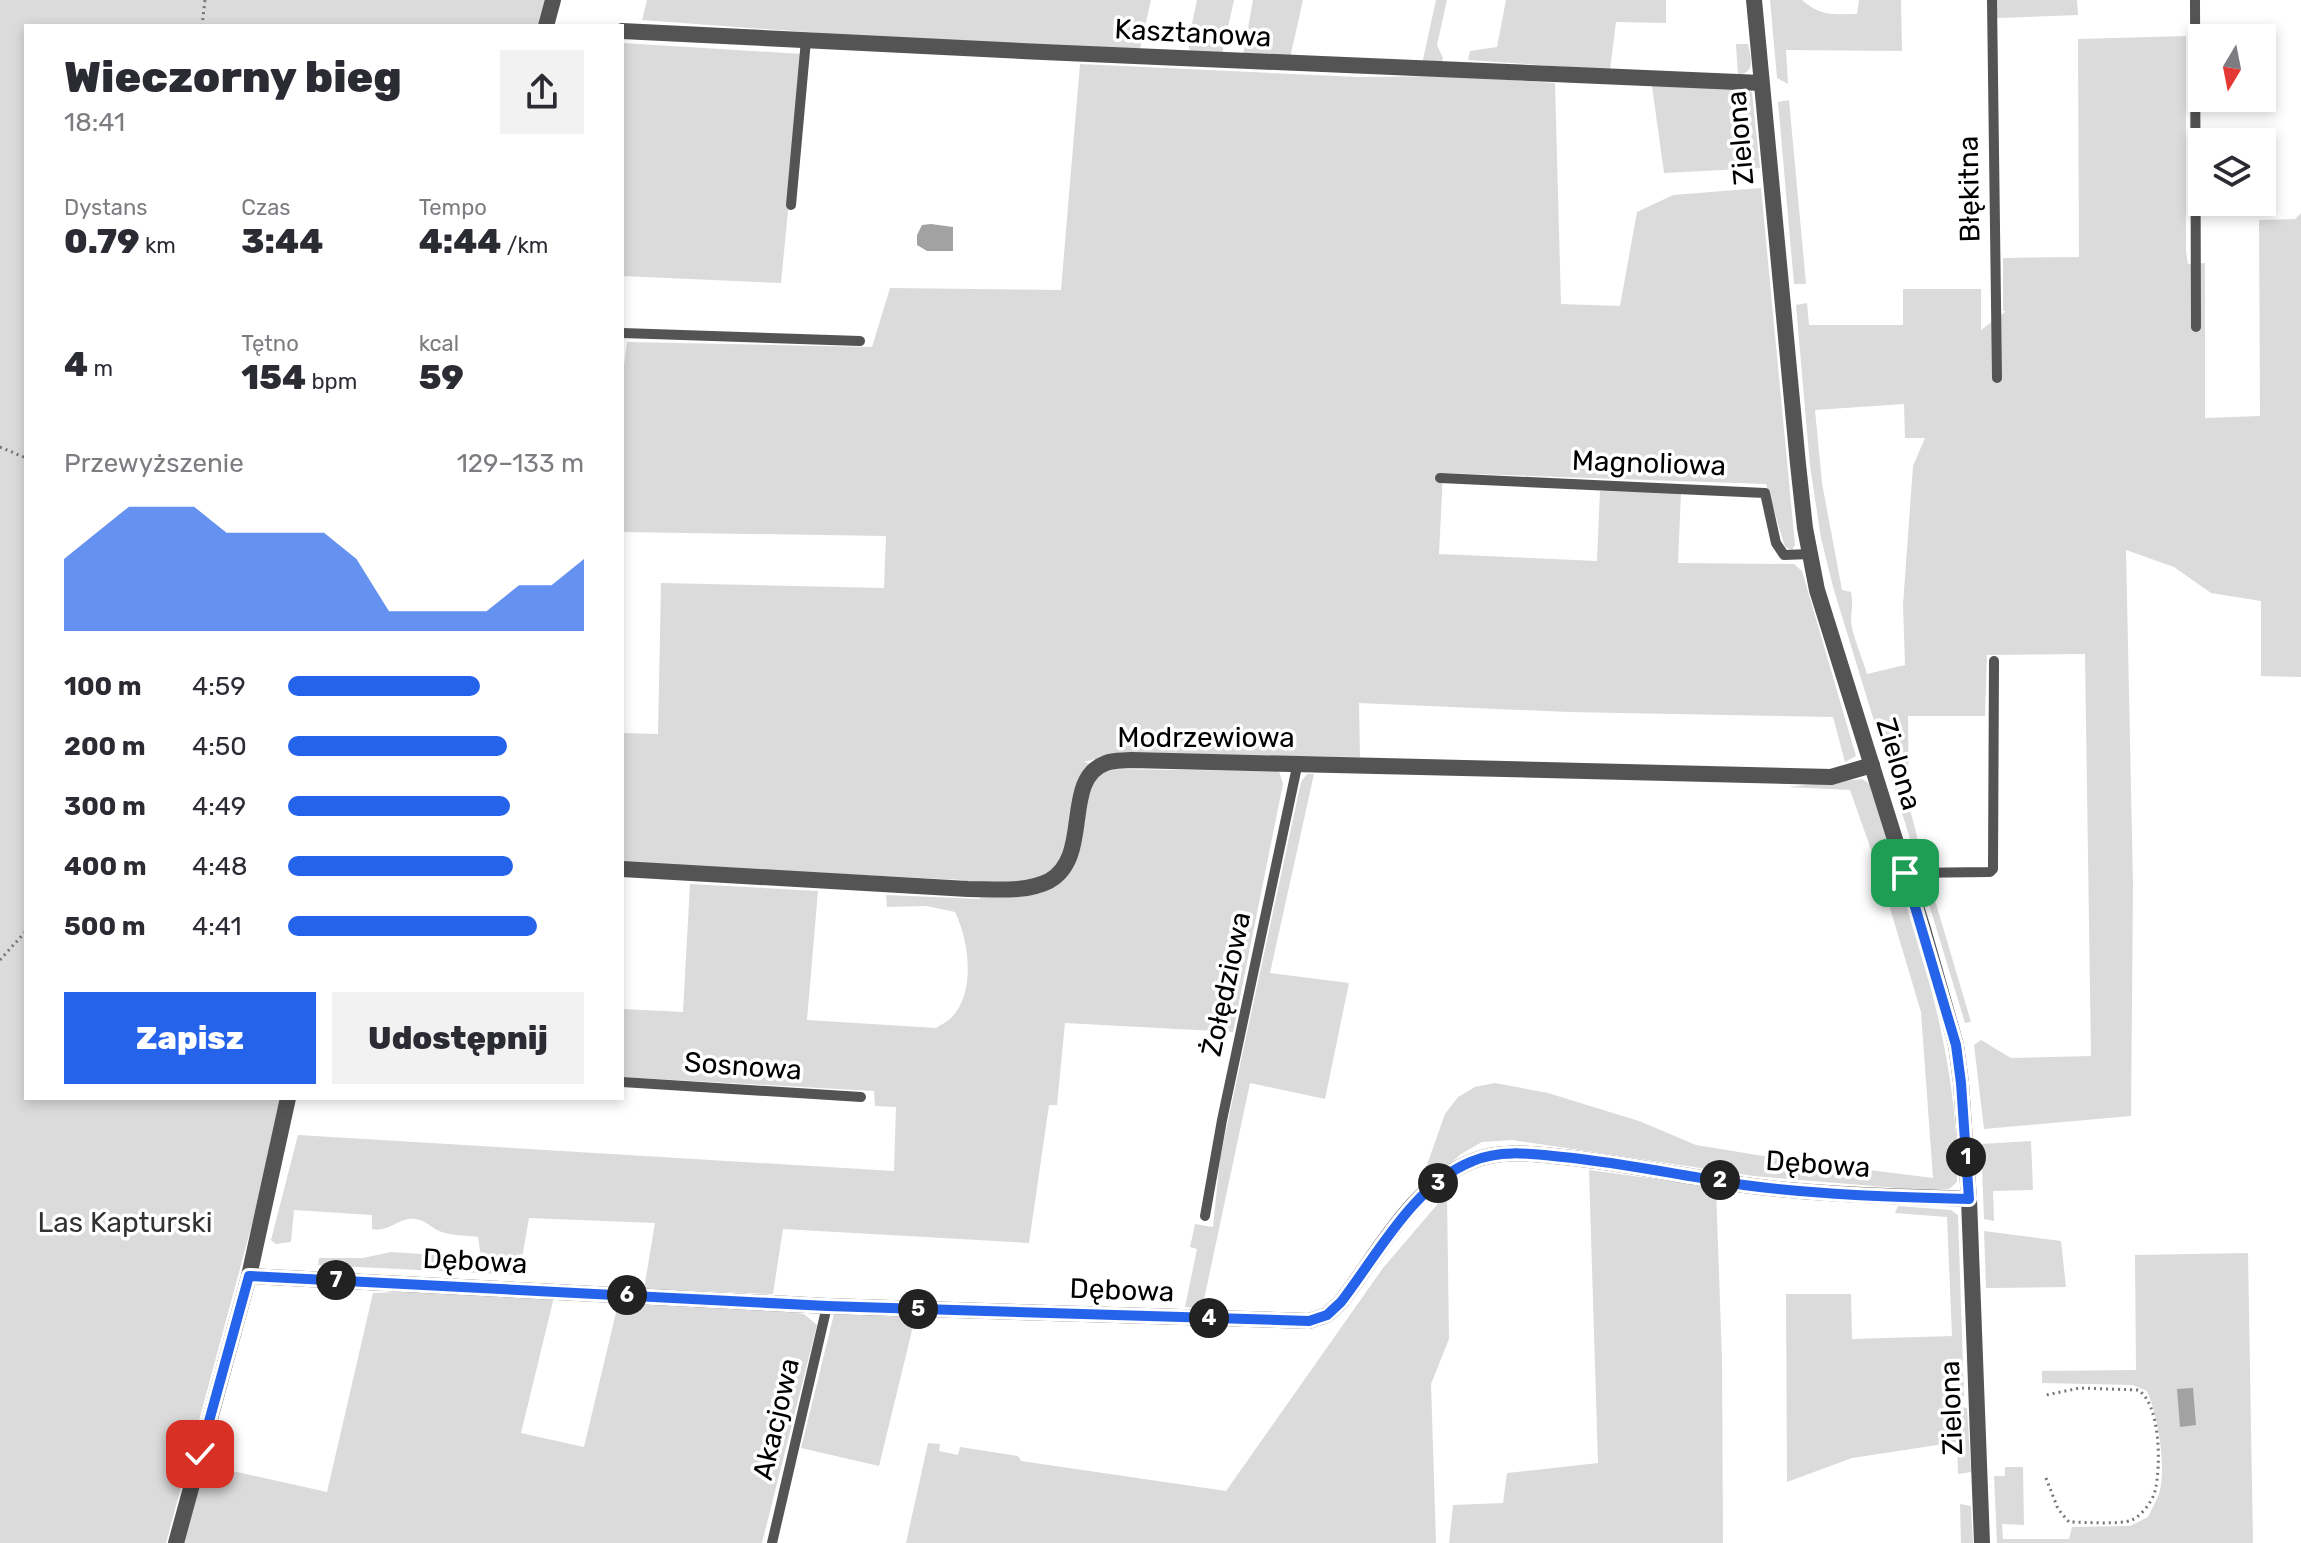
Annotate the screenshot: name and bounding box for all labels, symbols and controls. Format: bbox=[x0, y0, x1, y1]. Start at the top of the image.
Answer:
street label: Kasztanowa bbox=[1114, 12, 1272, 54]
north arrow bbox=[2188, 24, 2276, 112]
map controls bbox=[2188, 24, 2276, 216]
button: share bbox=[500, 50, 584, 134]
text: Wieczorny bieg bbox=[64, 51, 402, 103]
street label: Zielona bbox=[1719, 89, 1761, 187]
text: 18:41 bbox=[64, 107, 125, 138]
button: layers bbox=[2188, 128, 2276, 216]
street label: Błękitna bbox=[1952, 135, 1986, 243]
text: Dystans bbox=[64, 194, 147, 221]
text: Czas bbox=[241, 194, 291, 221]
text: Tempo bbox=[419, 194, 487, 221]
text: 0.79 bbox=[64, 221, 140, 262]
text: 3:44 bbox=[241, 221, 323, 262]
text: 4:44 bbox=[419, 221, 501, 262]
text: km bbox=[140, 232, 176, 259]
text: /km bbox=[501, 232, 548, 259]
text: Tętno bbox=[241, 330, 299, 357]
text: kcal bbox=[419, 330, 459, 357]
text: 4 bbox=[64, 344, 88, 385]
text: m bbox=[88, 355, 113, 382]
text: 154 bbox=[241, 357, 306, 398]
text: 59 bbox=[419, 357, 464, 398]
text: bpm bbox=[306, 368, 357, 395]
street label: Magnoliowa bbox=[1571, 444, 1727, 482]
text: Przewyższenie bbox=[64, 448, 244, 479]
text: 129–133 m bbox=[457, 448, 584, 479]
text: 100 m bbox=[64, 671, 142, 702]
text: 4:59 bbox=[192, 671, 246, 702]
street label: Zielona bbox=[1869, 714, 1929, 814]
street label: Modrzewiowa bbox=[1117, 721, 1295, 754]
text: 200 m bbox=[64, 731, 146, 762]
text: 4:50 bbox=[192, 731, 247, 762]
text: 300 m bbox=[64, 791, 146, 822]
text: 4:49 bbox=[192, 791, 246, 822]
pin bbox=[1871, 839, 1939, 907]
text: 400 m bbox=[64, 851, 146, 882]
text: 4:48 bbox=[192, 851, 247, 882]
icon: arrive bbox=[1883, 851, 1927, 895]
street label: Żołędziowa bbox=[1195, 909, 1257, 1059]
text: 500 m bbox=[64, 911, 146, 942]
text: 4:41 bbox=[192, 911, 242, 942]
button: Zapisz bbox=[64, 992, 316, 1084]
button: Udostępnij bbox=[332, 992, 584, 1084]
street label: Sosnowa bbox=[683, 1045, 803, 1087]
pin: 1 bbox=[1946, 1137, 1986, 1177]
text: 1 bbox=[1961, 1143, 1971, 1170]
street label: Dębowa bbox=[1765, 1144, 1871, 1184]
pin: 2 bbox=[1700, 1160, 1740, 1200]
pin: 3 bbox=[1418, 1163, 1458, 1203]
text: 2 bbox=[1713, 1166, 1727, 1193]
text: 3 bbox=[1431, 1169, 1445, 1196]
park label: Las Kapturski bbox=[38, 1206, 212, 1239]
street label: Dębowa bbox=[422, 1242, 528, 1280]
pin: 7 bbox=[316, 1260, 356, 1300]
text: 7 bbox=[330, 1266, 342, 1293]
street label: Dębowa bbox=[1069, 1272, 1175, 1308]
pin: 6 bbox=[607, 1275, 647, 1315]
text: 6 bbox=[620, 1281, 634, 1308]
pin: 5 bbox=[898, 1289, 938, 1329]
text: 5 bbox=[911, 1295, 925, 1322]
pin: 4 bbox=[1189, 1298, 1229, 1338]
text: 4 bbox=[1201, 1304, 1217, 1331]
street label: Akacjowa bbox=[746, 1355, 806, 1483]
street label: Zielona bbox=[1933, 1360, 1969, 1456]
pin bbox=[166, 1420, 234, 1488]
icon: check bbox=[178, 1432, 222, 1476]

